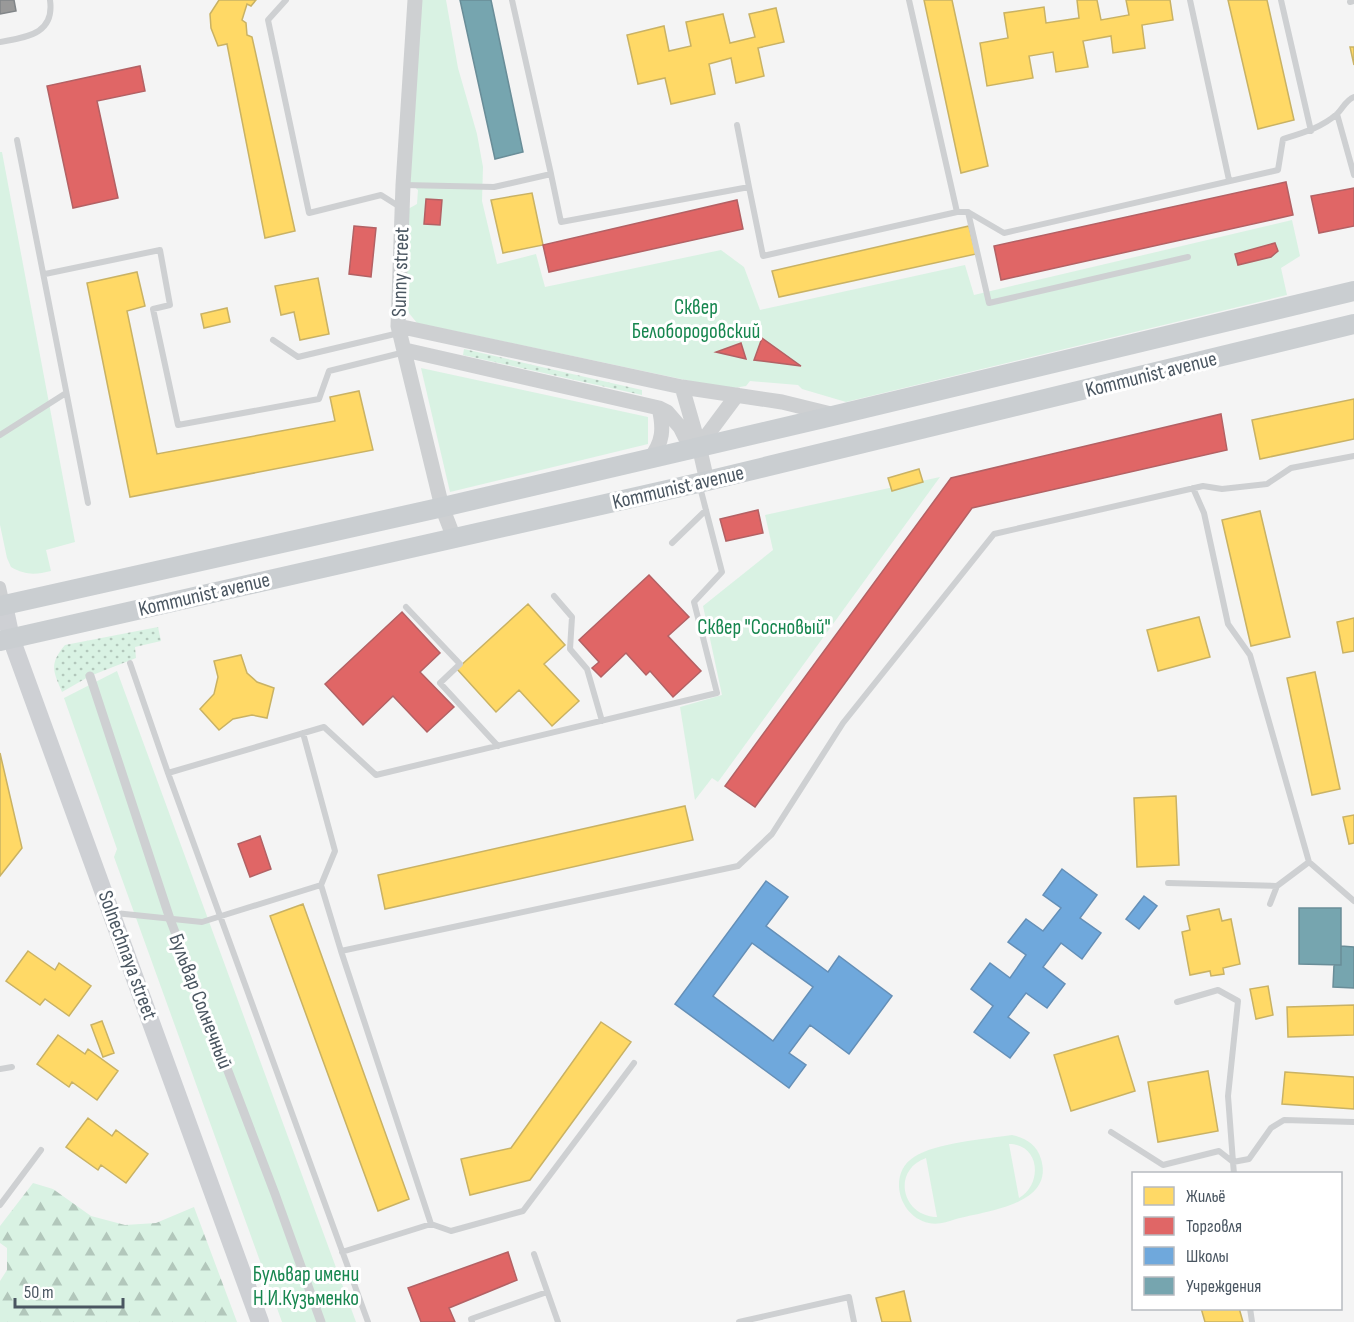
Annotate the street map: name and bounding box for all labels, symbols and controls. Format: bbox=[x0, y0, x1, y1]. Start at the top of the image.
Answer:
street label: Sunny street bbox=[386, 227, 415, 317]
park label: Сквер Белобородовский bbox=[632, 295, 760, 344]
street label: Kommunist avenue bbox=[1083, 346, 1219, 403]
street label: Kommunist avenue bbox=[610, 460, 746, 515]
street label: Kommunist avenue bbox=[136, 567, 272, 622]
park label: Сквер "Сосновый" bbox=[697, 615, 831, 640]
street label: Solnechnaya street bbox=[93, 887, 162, 1023]
street label: Бульвар Солнечный bbox=[163, 930, 238, 1072]
legend bbox=[1132, 1172, 1342, 1310]
text: Жильё bbox=[1186, 1186, 1226, 1207]
text: Торговля bbox=[1186, 1216, 1242, 1237]
text: Школы bbox=[1186, 1246, 1229, 1267]
park label: Бульвар имени Н.И.Кузьменко bbox=[253, 1262, 359, 1311]
scale bar bbox=[15, 1271, 123, 1309]
text: Учреждения bbox=[1186, 1276, 1261, 1297]
text: 50 m bbox=[24, 1282, 54, 1303]

